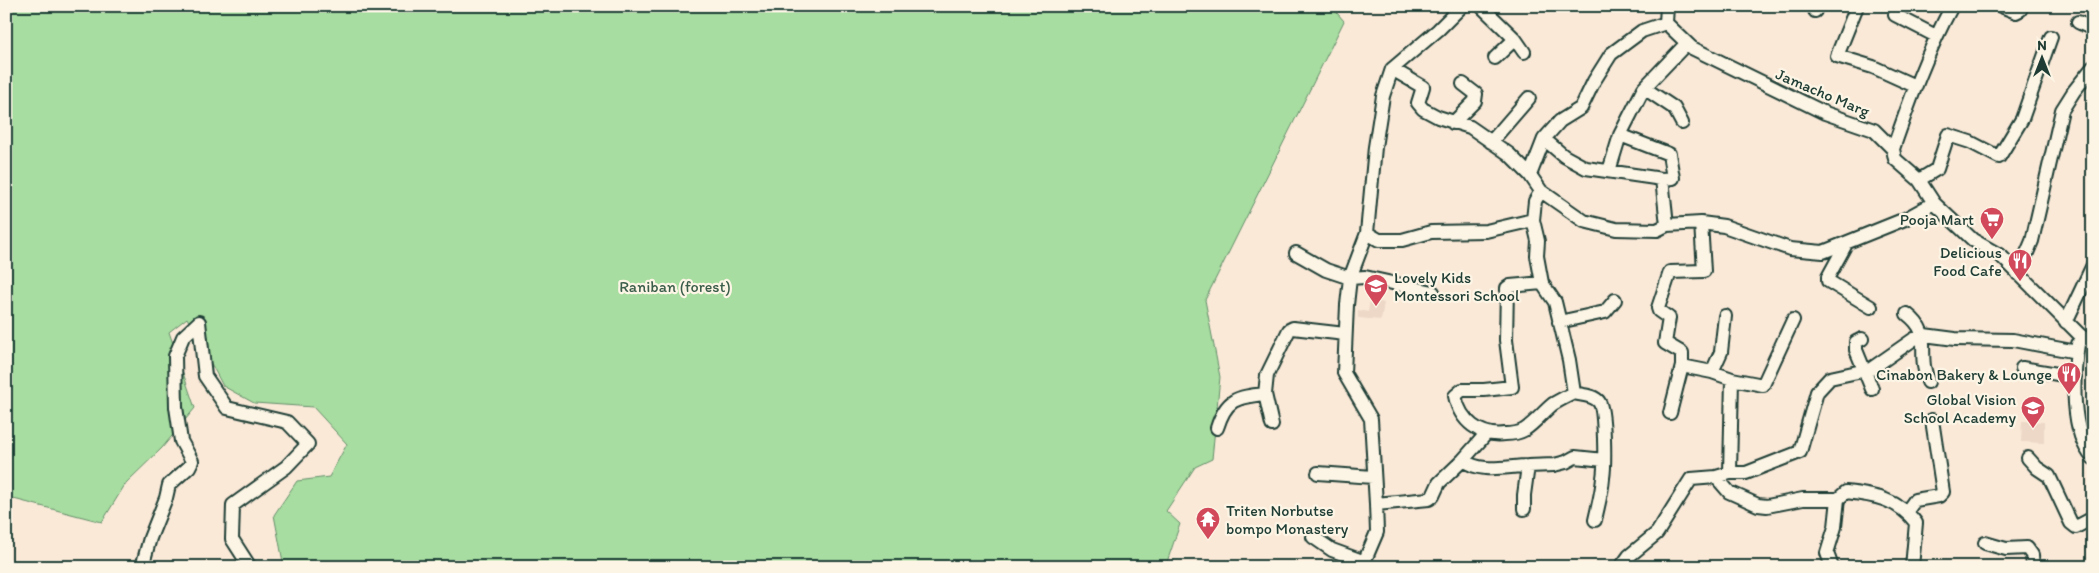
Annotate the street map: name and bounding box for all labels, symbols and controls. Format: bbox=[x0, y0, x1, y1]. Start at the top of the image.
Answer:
north arrow bbox=[2016, 32, 2066, 82]
text: N bbox=[2037, 37, 2047, 54]
street label: Jamacho Marg bbox=[1773, 64, 1873, 121]
supermarket icon: Pooja Mart bbox=[1979, 206, 2005, 240]
place label: Pooja Mart bbox=[1900, 210, 1974, 229]
place label: Delicious Food Cafe bbox=[1933, 243, 2002, 280]
restaurant icon: Delicious Food Cafe bbox=[2007, 248, 2033, 282]
place label: Lovely Kids Montessori School bbox=[1394, 268, 1520, 305]
school or university icon: Lovely Kids Montessori School bbox=[1363, 273, 1389, 307]
park label: Raniban (forest) bbox=[619, 277, 731, 296]
restaurant icon: Cinabon Bakery & Lounge bbox=[2056, 361, 2082, 395]
place label: Cinabon Bakery & Lounge bbox=[1876, 365, 2052, 384]
place label: Global Vision School Academy bbox=[1904, 390, 2016, 427]
school or university icon: Global Vision School Academy bbox=[2020, 395, 2046, 429]
place label: Triten Norbutse bompo Monastery bbox=[1226, 501, 1349, 538]
temple icon: Triten Norbutse bompo Monastery bbox=[1195, 506, 1221, 540]

